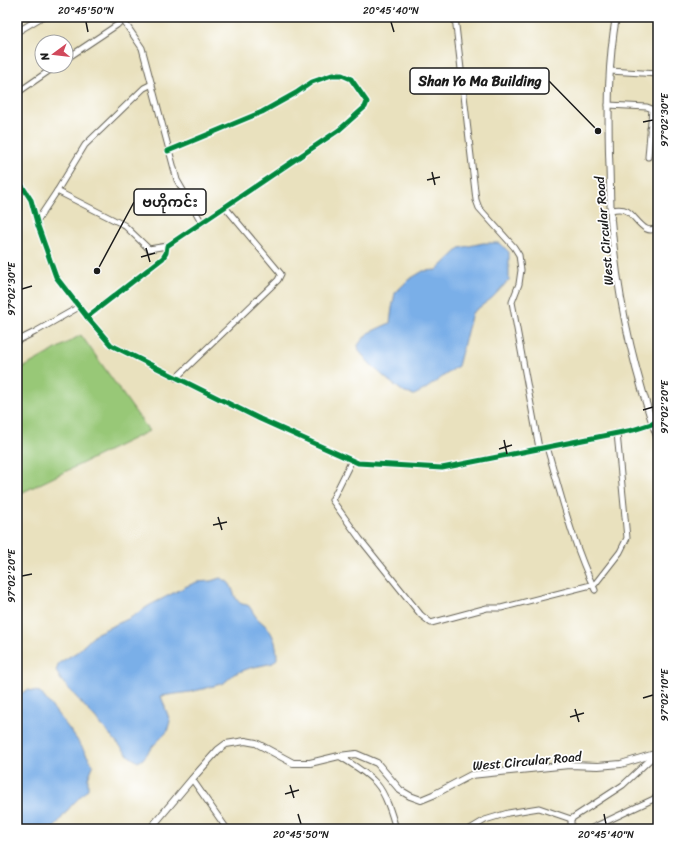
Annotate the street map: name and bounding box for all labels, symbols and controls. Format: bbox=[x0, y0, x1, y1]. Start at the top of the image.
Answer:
text: 20°45'50"N bbox=[58, 2, 114, 20]
text: 20°45'40"N bbox=[363, 2, 419, 20]
north arrow bbox=[34, 34, 74, 74]
text: N bbox=[35, 50, 55, 64]
callout: Shan Yo Ma Building bbox=[410, 68, 549, 94]
text: Shan Yo Ma Building bbox=[417, 69, 543, 94]
text: 97°02'30"E bbox=[656, 92, 674, 147]
street label: West Circular Road bbox=[588, 175, 620, 286]
callout: ဗဟိုကင်း bbox=[134, 189, 206, 215]
text: ဗဟိုကင်း bbox=[142, 190, 198, 215]
text: 97°02'30"E bbox=[3, 261, 21, 316]
text: 97°02'20"E bbox=[656, 379, 674, 434]
text: 97°02'20"E bbox=[3, 548, 21, 603]
text: 97°02'10"E bbox=[656, 667, 674, 721]
street label: West Circular Road bbox=[472, 745, 583, 777]
text: 20°45'50"N bbox=[273, 826, 329, 844]
text: 20°45'40"N bbox=[578, 826, 634, 844]

